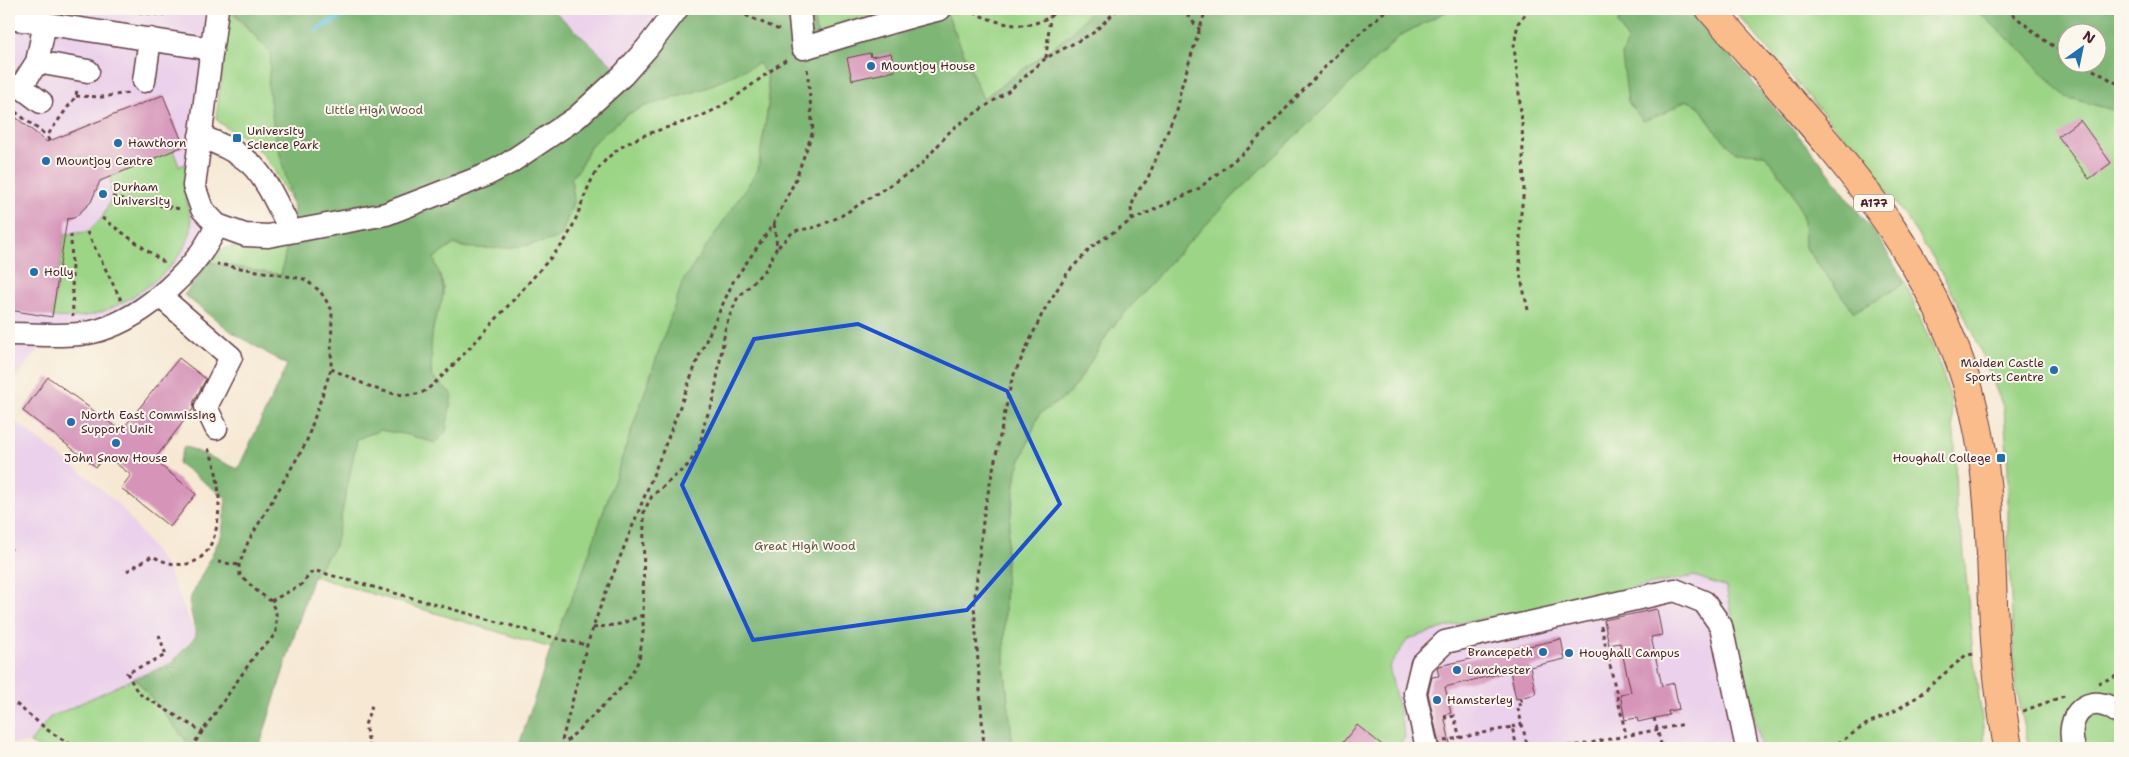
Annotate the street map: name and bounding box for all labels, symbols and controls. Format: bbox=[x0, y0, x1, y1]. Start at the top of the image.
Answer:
north arrow bbox=[2056, 22, 2106, 72]
text: N bbox=[2080, 27, 2099, 48]
place label: Mountjoy House bbox=[881, 58, 976, 74]
marker: Mountjoy House bbox=[865, 60, 877, 72]
park label: Little High Wood bbox=[325, 102, 423, 118]
place label: University Science Park bbox=[247, 123, 319, 153]
marker: University Science Park bbox=[231, 132, 243, 144]
place label: Hawthorn bbox=[128, 135, 186, 151]
marker: Hawthorn bbox=[112, 137, 124, 149]
place label: Mountjoy Centre bbox=[56, 153, 153, 169]
marker: Mountjoy Centre bbox=[40, 155, 52, 167]
place label: Durham University bbox=[113, 179, 170, 209]
marker: Durham University bbox=[97, 188, 109, 200]
road number: A177 bbox=[1854, 194, 1894, 212]
place label: Holly bbox=[44, 264, 74, 280]
marker: Holly bbox=[28, 266, 40, 278]
place label: Maiden Castle Sports Centre bbox=[1960, 355, 2044, 385]
marker: Maiden Castle Sports Centre bbox=[2048, 364, 2060, 376]
place label: North East Commissing Support Unit bbox=[81, 407, 216, 437]
marker: North East Commissing Support Unit bbox=[65, 416, 77, 428]
marker: John Snow House bbox=[110, 437, 122, 449]
place label: John Snow House bbox=[64, 450, 168, 466]
place label: Houghall College bbox=[1893, 450, 1991, 466]
marker: Houghall College bbox=[1995, 452, 2007, 464]
park label: Great High Wood bbox=[754, 538, 856, 554]
place label: Brancepeth bbox=[1468, 644, 1533, 660]
place label: Houghall Campus bbox=[1579, 645, 1680, 661]
marker: Brancepeth bbox=[1537, 646, 1549, 658]
marker: Houghall Campus bbox=[1563, 647, 1575, 659]
place label: Lanchester bbox=[1467, 662, 1531, 678]
marker: Lanchester bbox=[1451, 664, 1463, 676]
place label: Hamsterley bbox=[1447, 692, 1513, 708]
marker: Hamsterley bbox=[1431, 694, 1443, 706]

